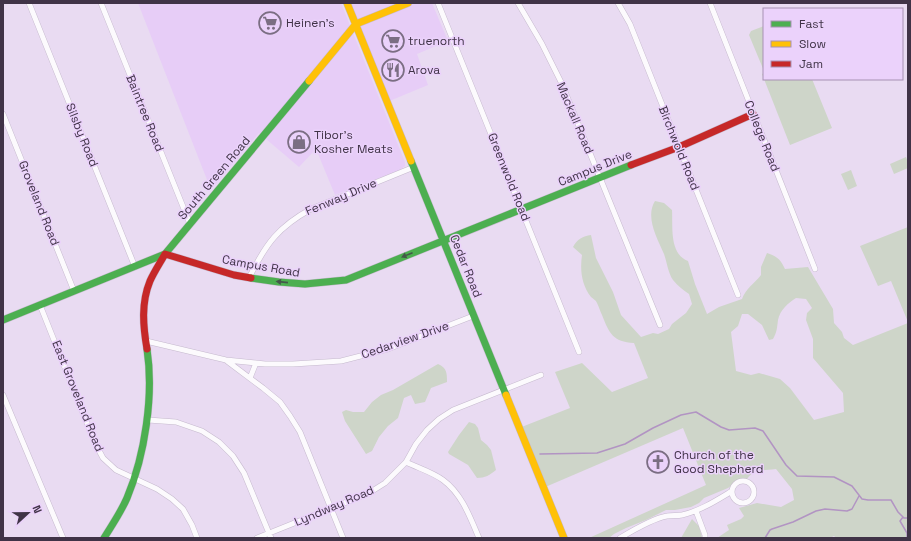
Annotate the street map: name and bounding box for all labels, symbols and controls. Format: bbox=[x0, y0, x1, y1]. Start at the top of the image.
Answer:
legend bbox=[763, 8, 903, 80]
supermarket icon: Heinen's bbox=[257, 10, 283, 36]
place label: Heinen's bbox=[286, 15, 335, 31]
text: Fast bbox=[799, 16, 824, 32]
supermarket icon: truenorth bbox=[380, 28, 406, 54]
place label: truenorth bbox=[408, 33, 465, 49]
text: Slow bbox=[799, 36, 826, 52]
text: Jam bbox=[799, 56, 823, 72]
restaurant icon: Arova bbox=[380, 57, 406, 83]
place label: Arova bbox=[408, 62, 440, 78]
street label: Baintree Road bbox=[122, 72, 168, 154]
street label: Mackall Road bbox=[553, 80, 597, 156]
street label: College Road bbox=[740, 98, 784, 174]
street label: Silsby Road bbox=[62, 101, 102, 169]
street label: Birchwold Road bbox=[655, 103, 703, 193]
place label: Tibor's Kosher Meats bbox=[314, 127, 393, 157]
shop icon: Tibor's Kosher Meats bbox=[286, 129, 312, 155]
street label: Greenwold Road bbox=[484, 130, 534, 224]
street label: South Green Road bbox=[174, 133, 254, 223]
street label: Campus Drive bbox=[556, 146, 634, 190]
street label: Groveland Road bbox=[15, 158, 63, 248]
street label: Fenway Drive bbox=[303, 175, 379, 219]
street label: Cedar Road bbox=[446, 232, 486, 300]
street label: Campus Road bbox=[221, 251, 301, 281]
one-way arrow bbox=[402, 252, 413, 258]
one-way arrow bbox=[276, 279, 288, 286]
street label: Cedarview Drive bbox=[359, 317, 451, 363]
street label: East Groveland Road bbox=[48, 338, 108, 454]
place label: Church of the Good Shepherd bbox=[674, 447, 764, 477]
church icon: Church of the Good Shepherd bbox=[645, 449, 671, 475]
street label: Lyndway Road bbox=[292, 482, 376, 530]
north arrow bbox=[8, 493, 48, 533]
text: N bbox=[29, 503, 45, 515]

